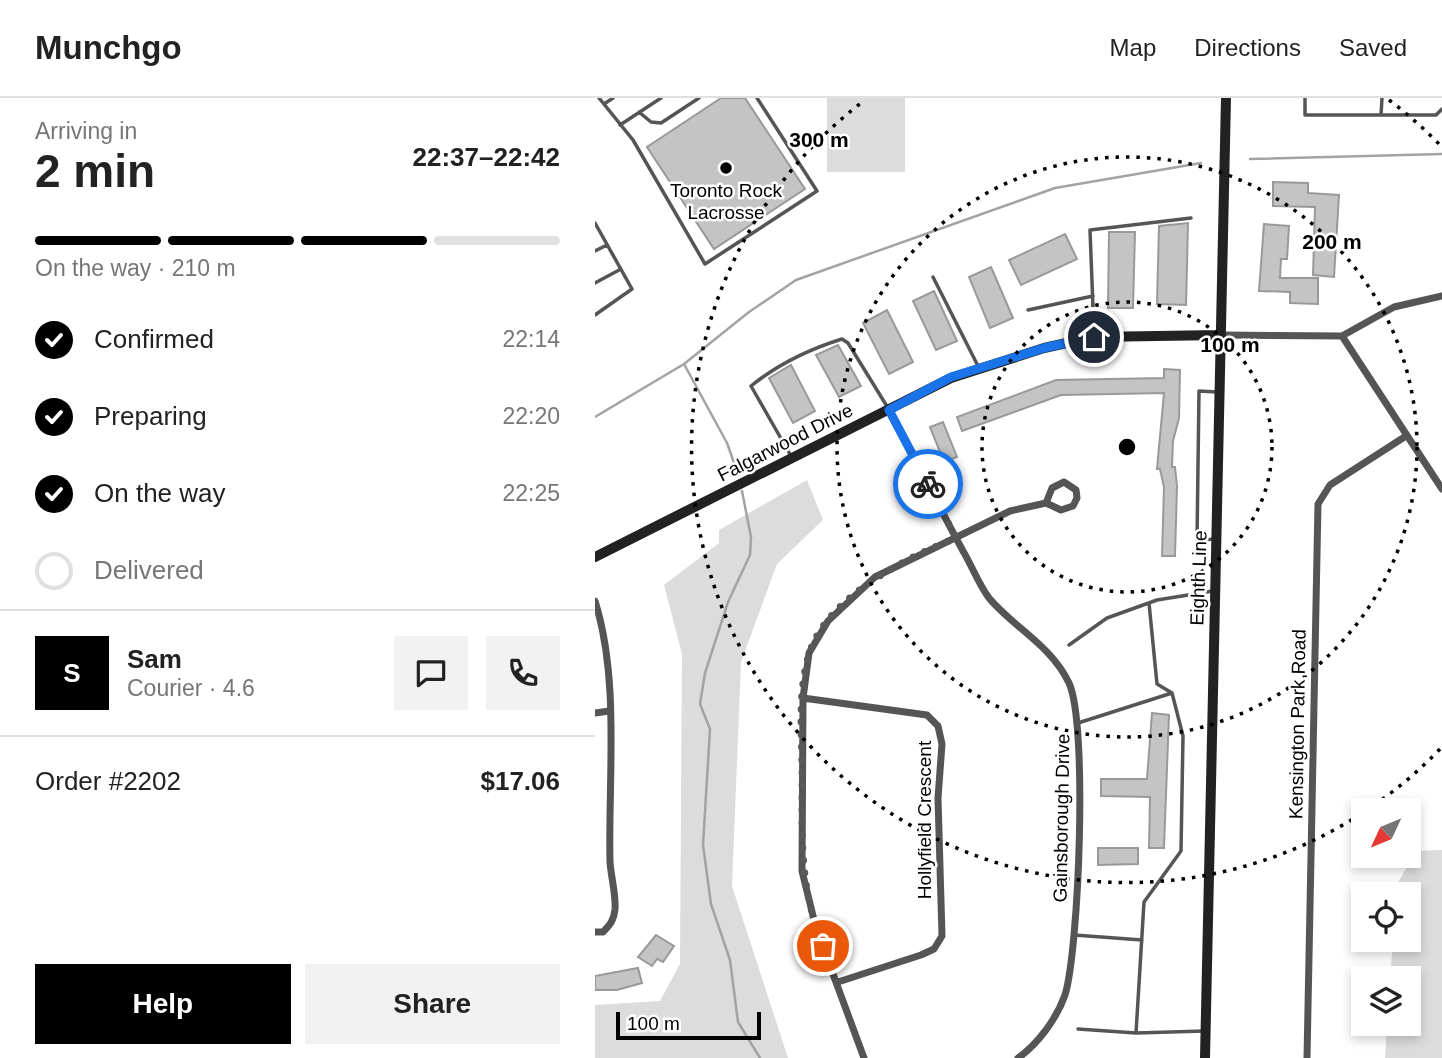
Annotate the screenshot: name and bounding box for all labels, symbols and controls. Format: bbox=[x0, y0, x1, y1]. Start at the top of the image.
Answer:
text: Munchgo bbox=[35, 29, 182, 66]
text: Map bbox=[1110, 34, 1156, 61]
text: Directions bbox=[1194, 34, 1301, 61]
text: Saved bbox=[1339, 34, 1407, 61]
text: Arriving in bbox=[35, 118, 137, 144]
text: 300 m bbox=[789, 128, 849, 151]
text: 22:37–22:42 bbox=[413, 142, 560, 172]
text: 2 min bbox=[35, 145, 155, 197]
marker: Toronto Rock Lacrosse bbox=[718, 160, 734, 176]
place label: Toronto Rock Lacrosse bbox=[670, 180, 782, 223]
text: 200 m bbox=[1302, 230, 1362, 253]
text: On the way · 210 m bbox=[35, 255, 236, 281]
pin bbox=[1064, 307, 1124, 367]
icon: home bbox=[1075, 318, 1113, 356]
icon: check bbox=[35, 321, 73, 359]
text: Confirmed bbox=[94, 324, 214, 354]
text: 22:14 bbox=[502, 326, 560, 352]
text: 100 m bbox=[1200, 333, 1260, 356]
icon: check bbox=[35, 398, 73, 436]
street label: Falgarwood Drive bbox=[714, 399, 856, 486]
text: Preparing bbox=[94, 401, 207, 431]
text: 22:20 bbox=[502, 403, 560, 429]
centre of rings bbox=[1115, 435, 1139, 459]
courier bbox=[893, 449, 963, 519]
icon: bike bbox=[909, 465, 947, 503]
icon: check bbox=[35, 475, 73, 513]
text: On the way bbox=[94, 478, 226, 508]
text: 22:25 bbox=[502, 480, 560, 506]
street label: Eighth Line bbox=[1186, 530, 1211, 626]
text: Delivered bbox=[94, 555, 204, 585]
street label: Kensington Park Road bbox=[1285, 629, 1310, 819]
button: chat bbox=[394, 636, 468, 710]
button: phone bbox=[486, 636, 560, 710]
text: Sam bbox=[127, 644, 182, 674]
text: S bbox=[63, 658, 81, 688]
text: Courier · 4.6 bbox=[127, 675, 255, 701]
street label: Gainsborough Drive bbox=[1050, 733, 1073, 903]
street label: Hollyfield Crescent bbox=[914, 740, 935, 899]
text: Order #2202 bbox=[35, 766, 181, 796]
text: $17.06 bbox=[480, 766, 560, 796]
north arrow bbox=[1351, 798, 1421, 868]
map controls bbox=[1351, 798, 1421, 1036]
button: locate bbox=[1351, 882, 1421, 952]
pin bbox=[793, 916, 853, 976]
icon: bag bbox=[804, 927, 842, 965]
button: Help bbox=[35, 964, 291, 1044]
button: Share bbox=[305, 964, 560, 1044]
button: layers bbox=[1351, 966, 1421, 1036]
scale bar bbox=[616, 1009, 761, 1041]
text: 100 m bbox=[627, 1013, 680, 1034]

